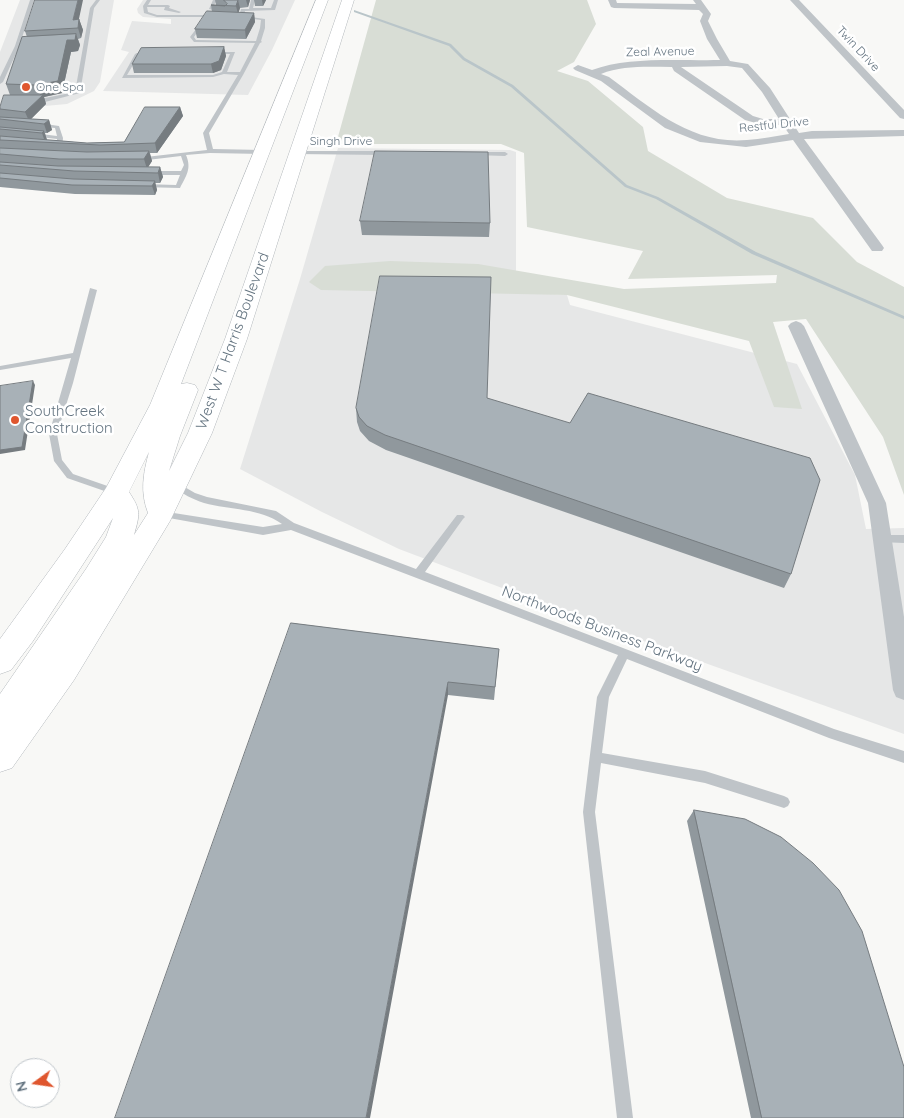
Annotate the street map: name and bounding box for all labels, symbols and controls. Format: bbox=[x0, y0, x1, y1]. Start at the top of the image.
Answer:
street label: Twin Drive bbox=[833, 23, 883, 75]
street label: Zeal Avenue bbox=[625, 44, 695, 60]
place label: One Spa bbox=[36, 80, 83, 94]
marker: One Spa bbox=[20, 81, 32, 93]
street label: Restful Drive bbox=[738, 114, 810, 136]
street label: Singh Drive bbox=[310, 134, 372, 148]
street label: West W T Harris Boulevard bbox=[193, 250, 273, 432]
place label: SouthCreek Construction bbox=[25, 402, 113, 437]
marker: SouthCreek Construction bbox=[9, 414, 21, 426]
street label: Northwoods Business Parkway bbox=[499, 582, 705, 676]
north arrow bbox=[10, 1058, 60, 1108]
text: N bbox=[11, 1079, 31, 1094]

